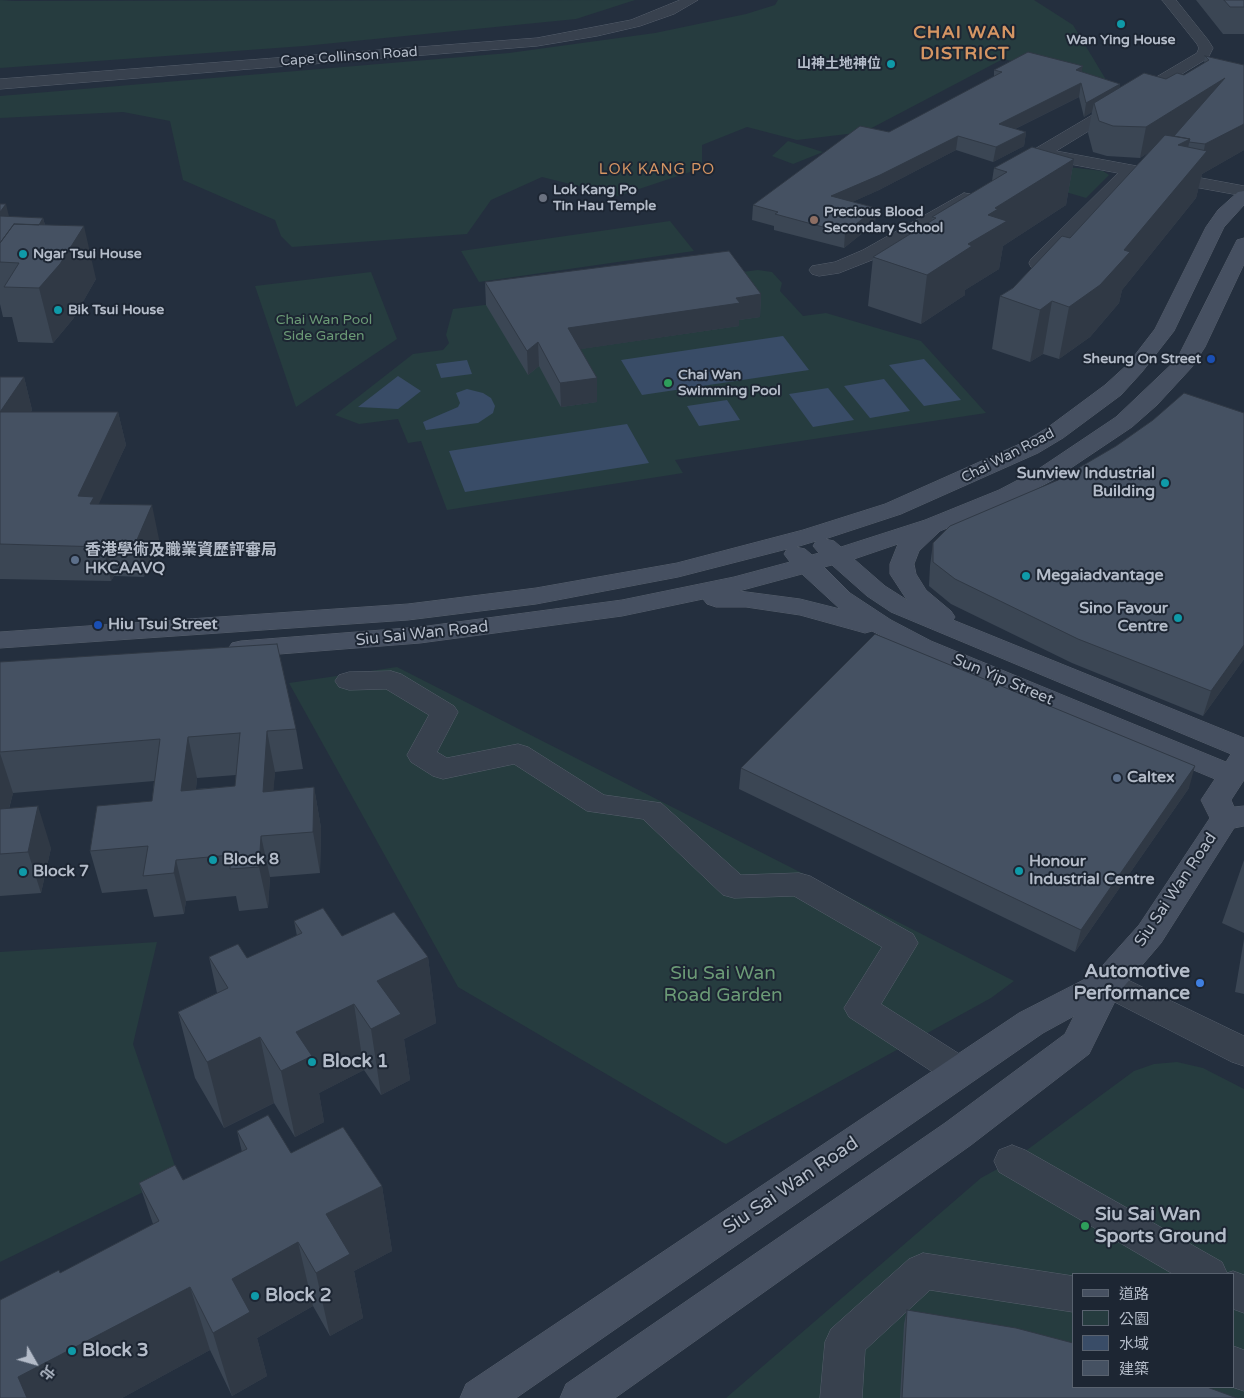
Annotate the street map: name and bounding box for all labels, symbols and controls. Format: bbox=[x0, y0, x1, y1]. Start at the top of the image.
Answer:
marker: Wan Ying House bbox=[1115, 18, 1127, 30]
district label: CHAI WAN DISTRICT bbox=[912, 22, 1018, 64]
place label: Wan Ying House bbox=[1067, 32, 1175, 48]
street label: Cape Collinson Road bbox=[280, 44, 418, 70]
place label: 山神土地神位 bbox=[797, 56, 881, 72]
marker: 山神土地神位 bbox=[885, 58, 897, 70]
district label: LOK KANG PO bbox=[597, 161, 717, 179]
place label: Lok Kang Po Tin Hau Temple bbox=[553, 182, 656, 214]
marker: Lok Kang Po Tin Hau Temple bbox=[537, 192, 549, 204]
place label: Precious Blood Secondary School bbox=[824, 204, 943, 236]
marker: Precious Blood Secondary School bbox=[808, 214, 820, 226]
place label: Ngar Tsui House bbox=[33, 246, 142, 262]
marker: Ngar Tsui House bbox=[17, 248, 29, 260]
place label: Bik Tsui House bbox=[68, 302, 164, 318]
marker: Bik Tsui House bbox=[52, 304, 64, 316]
park label: Chai Wan Pool Side Garden bbox=[276, 312, 372, 344]
place label: Sheung On Street bbox=[1083, 351, 1201, 367]
marker: Sheung On Street bbox=[1205, 353, 1217, 365]
place label: Chai Wan Swimming Pool bbox=[678, 367, 781, 400]
marker: Chai Wan Swimming Pool bbox=[662, 377, 674, 389]
street label: Chai Wan Road bbox=[959, 425, 1057, 487]
place label: Sunview Industrial Building bbox=[1017, 464, 1155, 502]
marker: Sunview Industrial Building bbox=[1159, 477, 1171, 489]
place label: 香港學術及職業資歷評審局 HKCAAVQ bbox=[85, 541, 277, 579]
marker: 香港學術及職業資歷評審局 HKCAAVQ bbox=[69, 554, 81, 566]
place label: Megaiadvantage bbox=[1036, 566, 1164, 586]
marker: Megaiadvantage bbox=[1020, 570, 1032, 582]
place label: Sino Favour Centre bbox=[1079, 599, 1168, 637]
marker: Sino Favour Centre bbox=[1172, 612, 1184, 624]
place label: Hiu Tsui Street bbox=[108, 615, 218, 635]
street label: Siu Sai Wan Road bbox=[355, 617, 489, 651]
marker: Hiu Tsui Street bbox=[92, 619, 104, 631]
street label: Sun Yip Street bbox=[950, 650, 1056, 710]
place label: Caltex bbox=[1127, 768, 1175, 788]
marker: Caltex bbox=[1111, 772, 1123, 784]
street label: Siu Sai Wan Road bbox=[1131, 829, 1221, 951]
place label: Block 8 bbox=[223, 850, 279, 870]
place label: Honour Industrial Centre bbox=[1029, 852, 1154, 890]
marker: Block 8 bbox=[207, 854, 219, 866]
place label: Block 7 bbox=[33, 862, 89, 882]
marker: Honour Industrial Centre bbox=[1013, 865, 1025, 877]
marker: Block 7 bbox=[17, 866, 29, 878]
place label: Automotive Performance bbox=[1073, 961, 1190, 1005]
park label: Siu Sai Wan Road Garden bbox=[663, 963, 783, 1007]
marker: Automotive Performance bbox=[1194, 977, 1206, 989]
place label: Block 1 bbox=[322, 1051, 389, 1073]
marker: Block 1 bbox=[306, 1056, 318, 1068]
street label: Siu Sai Wan Road bbox=[719, 1132, 863, 1240]
place label: Siu Sai Wan Sports Ground bbox=[1095, 1204, 1227, 1248]
marker: Siu Sai Wan Sports Ground bbox=[1079, 1220, 1091, 1232]
legend bbox=[1072, 1273, 1234, 1388]
place label: Block 2 bbox=[265, 1285, 332, 1307]
text: 道路 bbox=[1119, 1285, 1149, 1303]
marker: Block 2 bbox=[249, 1290, 261, 1302]
text: 公園 bbox=[1119, 1310, 1149, 1328]
text: 水域 bbox=[1119, 1335, 1149, 1353]
north arrow bbox=[10, 1338, 60, 1388]
place label: Block 3 bbox=[82, 1340, 149, 1362]
marker: Block 3 bbox=[66, 1345, 78, 1357]
text: 建築 bbox=[1119, 1360, 1149, 1378]
text: 北 bbox=[36, 1362, 58, 1383]

